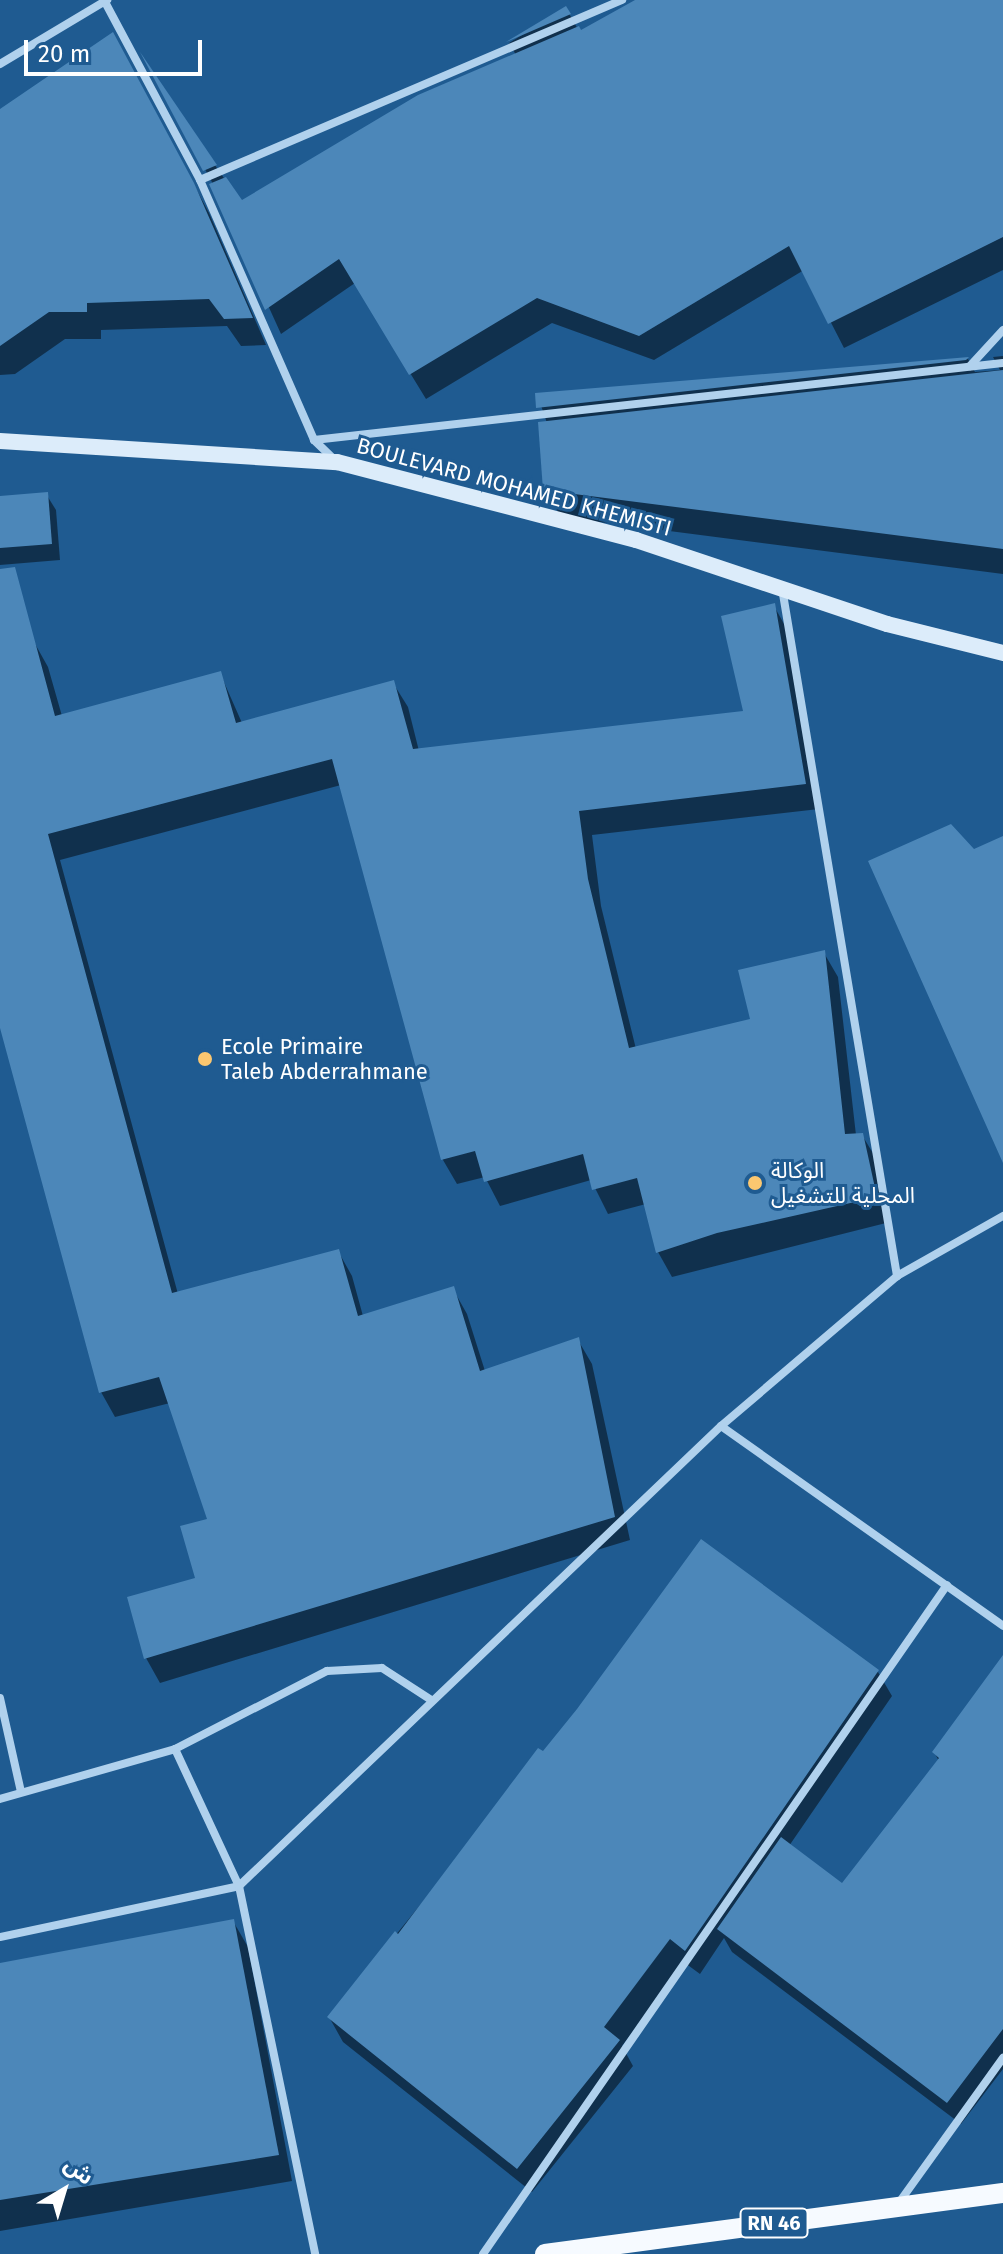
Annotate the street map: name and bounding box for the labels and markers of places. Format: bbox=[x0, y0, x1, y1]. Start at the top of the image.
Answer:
place label: Ecole Primaire Taleb Abderrahmane bbox=[221, 1033, 428, 1084]
marker: Ecole Primaire Taleb Abderrahmane bbox=[196, 1050, 214, 1068]
place label: الوكالة المحلية للتشغيل bbox=[771, 1157, 915, 1208]
marker: الوكالة المحلية للتشغيل bbox=[746, 1174, 764, 1192]

